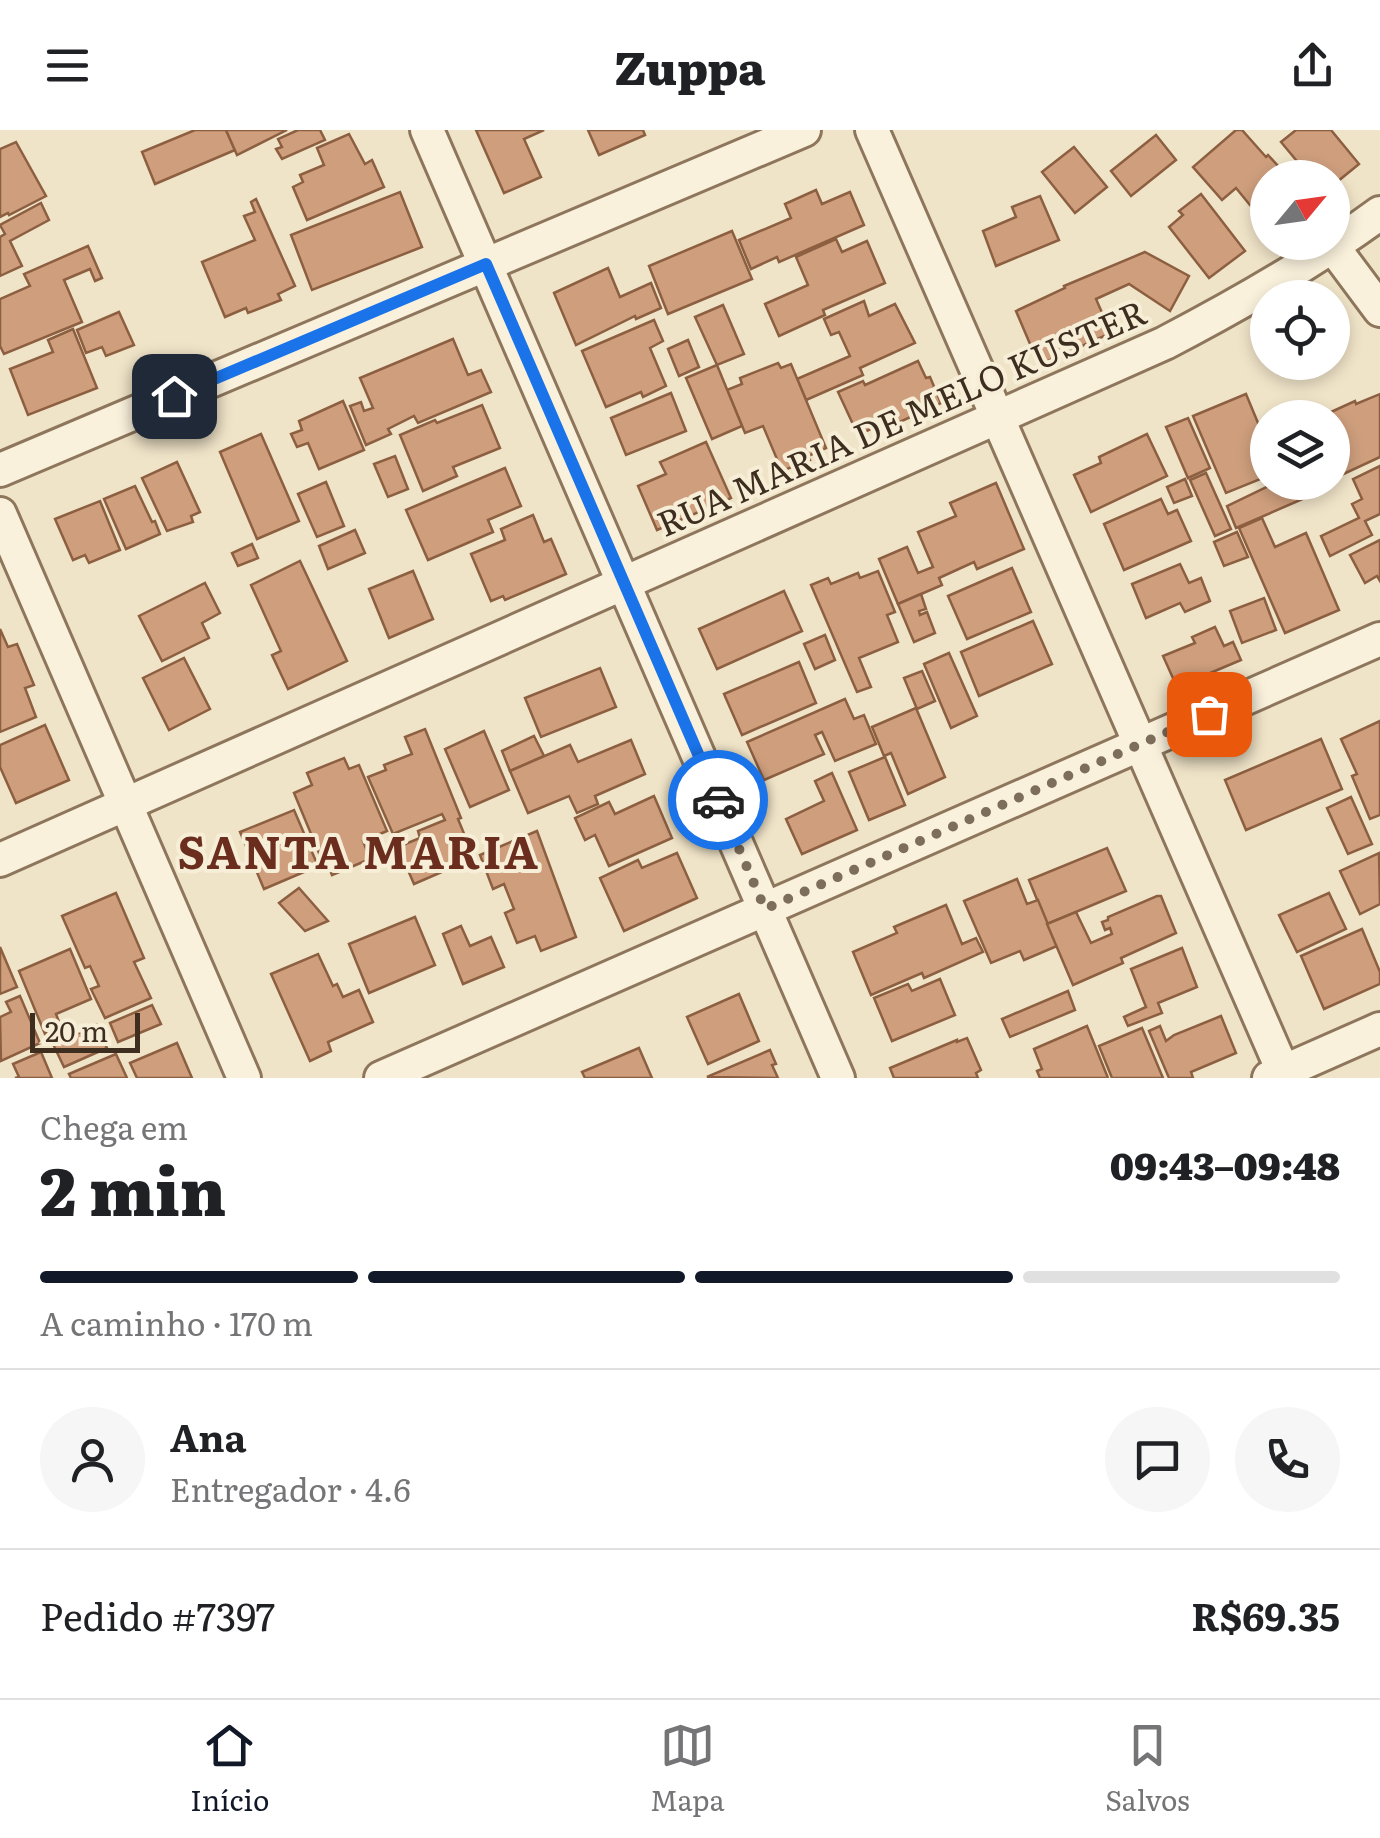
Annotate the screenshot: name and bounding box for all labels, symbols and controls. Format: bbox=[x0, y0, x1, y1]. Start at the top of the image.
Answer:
text: Zuppa bbox=[615, 32, 765, 99]
icon: menu bbox=[40, 38, 95, 93]
icon: share bbox=[1285, 38, 1340, 93]
north arrow bbox=[1250, 160, 1350, 260]
map controls bbox=[1250, 160, 1350, 500]
button: locate bbox=[1250, 280, 1350, 380]
street label: RUA MARIA DE MELO KUSTER bbox=[648, 284, 1154, 548]
pin bbox=[132, 354, 217, 439]
icon: home bbox=[147, 369, 202, 424]
button: layers bbox=[1250, 400, 1350, 500]
pin bbox=[1167, 672, 1252, 757]
icon: bag bbox=[1182, 687, 1237, 742]
courier bbox=[668, 750, 768, 850]
icon: car bbox=[691, 773, 746, 828]
district label: SANTA MARIA bbox=[177, 816, 541, 883]
scale bar bbox=[30, 1008, 140, 1053]
text: 20 m bbox=[45, 1009, 108, 1051]
text: Chega em bbox=[40, 1102, 188, 1150]
text: 09:43–09:48 bbox=[1110, 1135, 1340, 1192]
text: 2 min bbox=[40, 1139, 226, 1236]
text: A caminho · 170 m bbox=[40, 1298, 313, 1346]
button: person bbox=[40, 1407, 145, 1512]
text: Ana bbox=[170, 1407, 247, 1464]
button: chat bbox=[1105, 1407, 1210, 1512]
button: phone bbox=[1235, 1407, 1340, 1512]
text: Entregador · 4.6 bbox=[170, 1464, 411, 1512]
text: Pedido #7397 bbox=[40, 1586, 275, 1643]
text: R$69.35 bbox=[1191, 1586, 1340, 1643]
tab: Início bbox=[190, 1718, 269, 1820]
tab: Mapa bbox=[650, 1718, 725, 1820]
tab: Salvos bbox=[1105, 1718, 1190, 1820]

